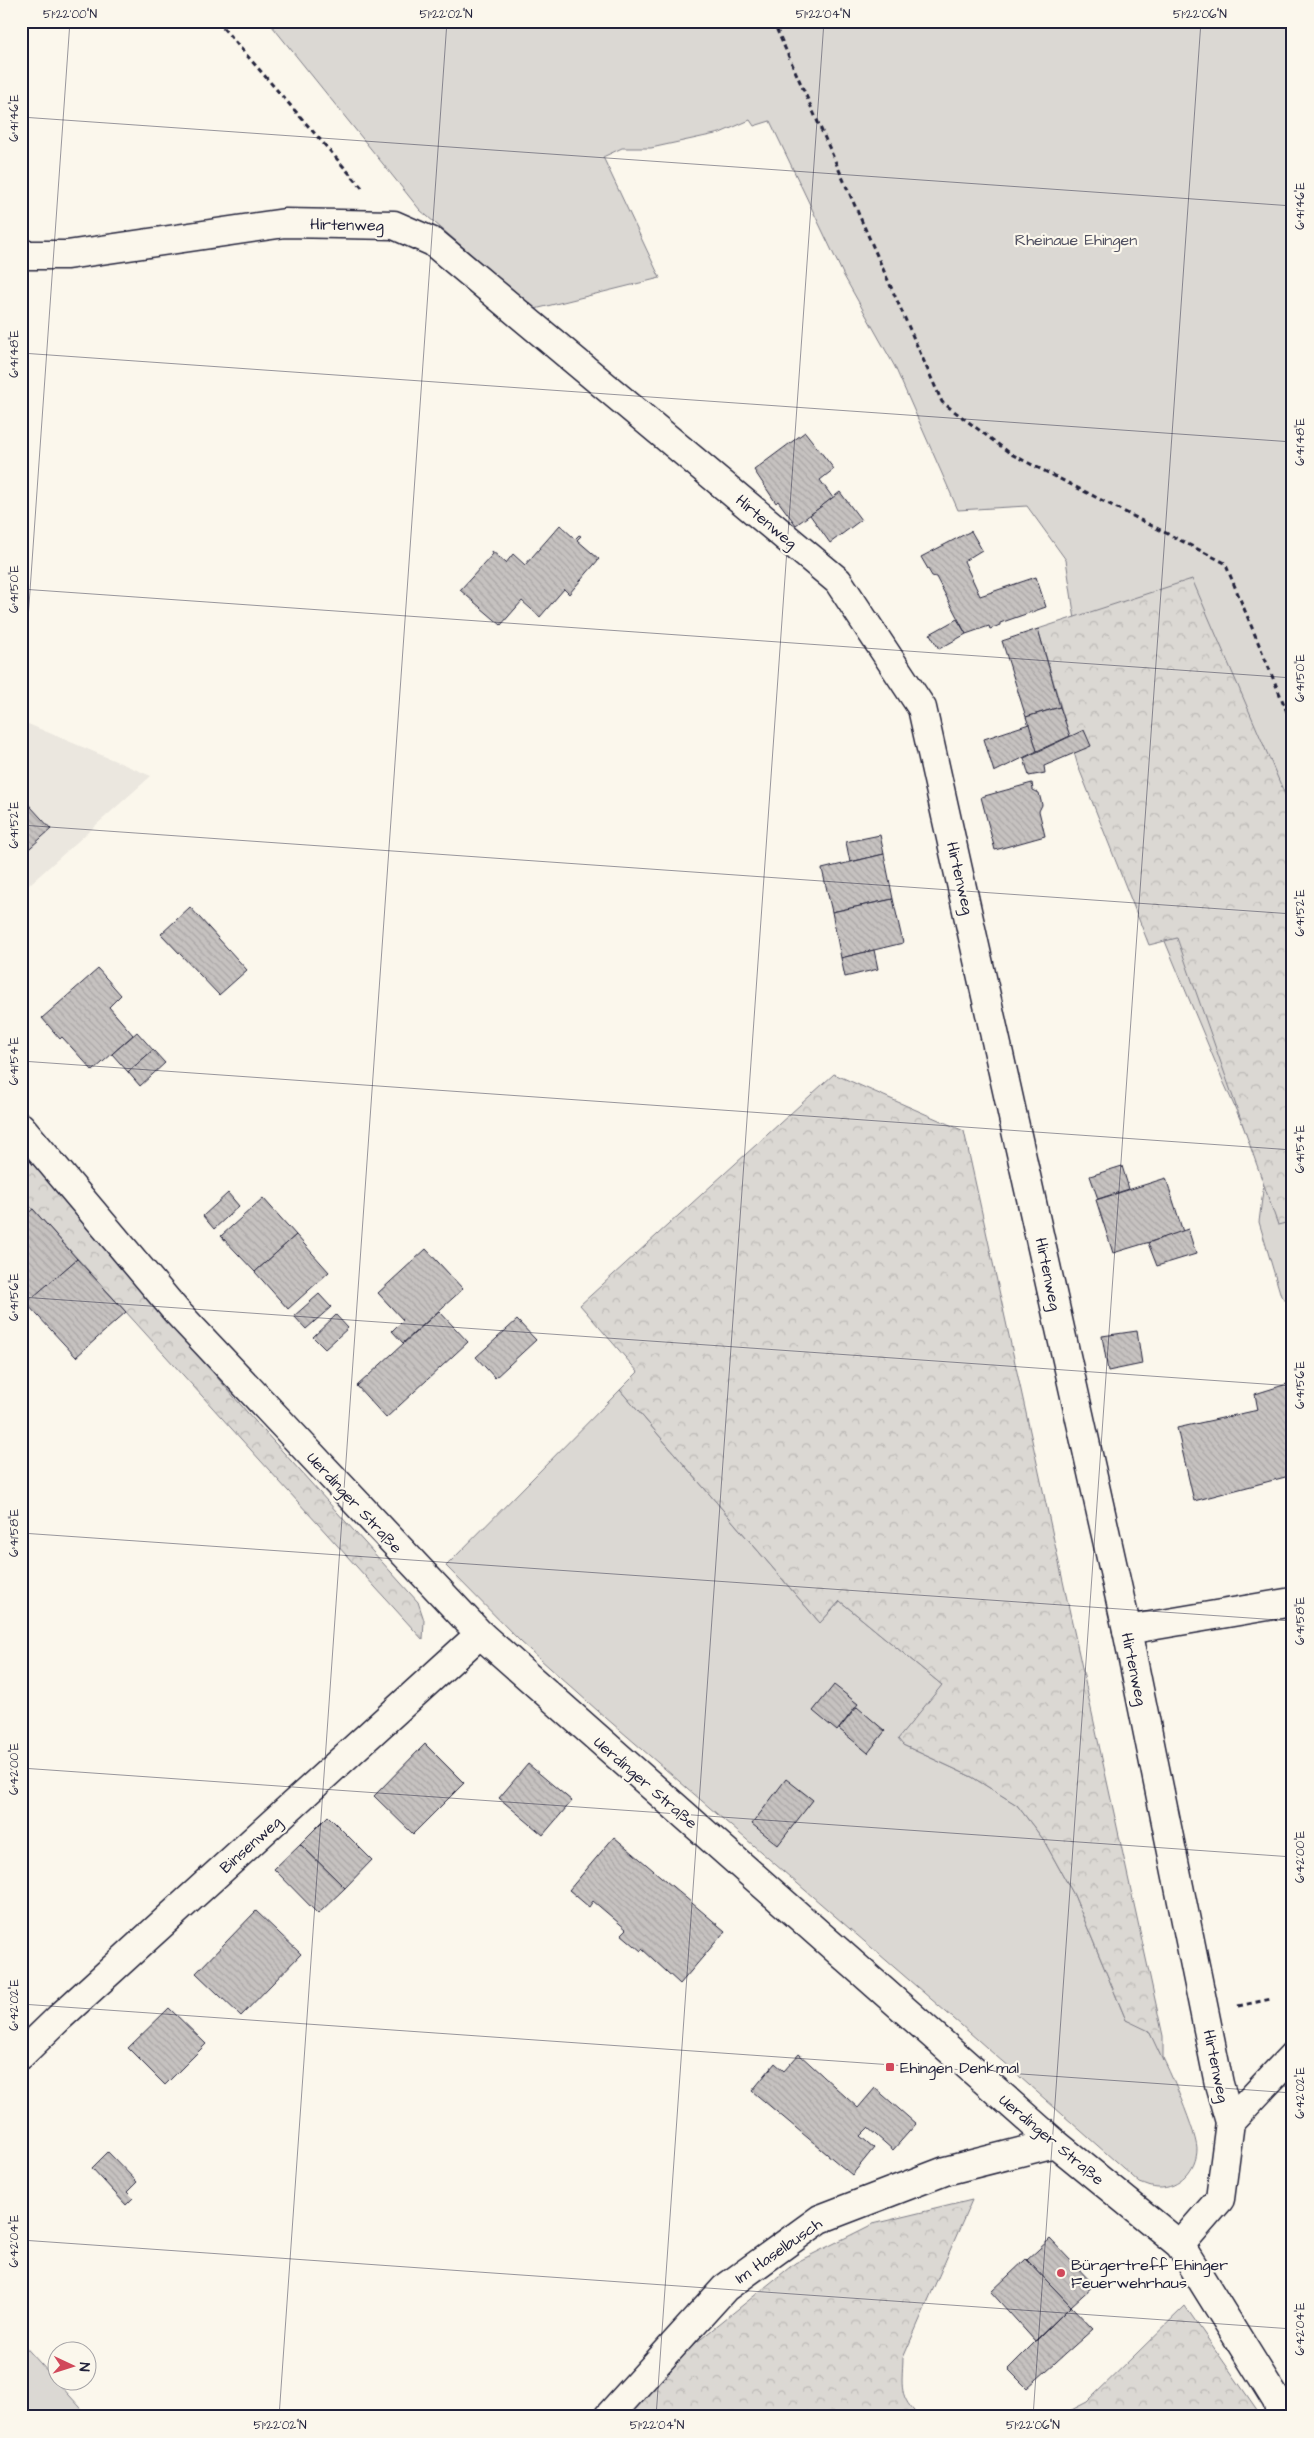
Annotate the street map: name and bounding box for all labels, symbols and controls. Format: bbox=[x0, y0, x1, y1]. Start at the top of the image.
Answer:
text: 51°22'00"N bbox=[43, 6, 97, 23]
text: 51°22'02"N bbox=[419, 6, 473, 23]
text: 51°22'04"N bbox=[796, 6, 851, 23]
text: 51°22'06"N bbox=[1173, 6, 1227, 23]
text: 6°41'46"E bbox=[6, 94, 23, 142]
text: 6°41'46"E bbox=[1292, 182, 1309, 230]
street label: Hirtenweg bbox=[310, 213, 384, 238]
park label: Rheinaue Ehingen bbox=[1015, 229, 1137, 252]
text: 6°41'48"E bbox=[6, 330, 23, 378]
text: 6°41'48"E bbox=[1292, 418, 1309, 466]
street label: Hirtenweg bbox=[730, 490, 802, 555]
text: 6°41'50"E bbox=[6, 565, 23, 613]
text: 6°41'50"E bbox=[1292, 654, 1309, 702]
text: 6°41'52"E bbox=[6, 801, 23, 849]
street label: Hirtenweg bbox=[940, 840, 979, 917]
text: 6°41'52"E bbox=[1292, 889, 1309, 937]
text: 6°41'54"E bbox=[6, 1037, 23, 1085]
text: 6°41'54"E bbox=[1292, 1125, 1309, 1173]
street label: Hirtenweg bbox=[1029, 1236, 1066, 1313]
text: 6°41'56"E bbox=[6, 1273, 23, 1321]
text: 6°41'56"E bbox=[1292, 1361, 1309, 1409]
street label: Uerdinger Straße bbox=[301, 1447, 407, 1559]
text: 6°41'58"E bbox=[6, 1509, 23, 1557]
text: 6°41'58"E bbox=[1292, 1597, 1309, 1645]
street label: Hirtenweg bbox=[1115, 1631, 1152, 1708]
street label: Uerdinger Straße bbox=[588, 1731, 702, 1835]
text: 6°42'00"E bbox=[6, 1743, 23, 1795]
street label: Binsenweg bbox=[215, 1811, 287, 1879]
text: 6°42'00"E bbox=[1292, 1831, 1309, 1883]
text: 6°42'02"E bbox=[6, 1979, 23, 2031]
street label: Hirtenweg bbox=[1197, 2028, 1234, 2105]
place label: Ehingen Denkmal bbox=[900, 2057, 1019, 2080]
marker: Ehingen Denkmal bbox=[884, 2061, 896, 2073]
text: 6°42'02"E bbox=[1292, 2067, 1309, 2119]
street label: Uerdinger Straße bbox=[993, 2089, 1109, 2191]
street label: Im Haselbusch bbox=[731, 2213, 827, 2289]
text: 6°42'04"E bbox=[6, 2215, 23, 2267]
place label: Bürgertreff Ehinger Feuerwehrhaus bbox=[1071, 2254, 1228, 2294]
marker: Bürgertreff Ehinger Feuerwehrhaus bbox=[1055, 2267, 1067, 2279]
text: 6°42'04"E bbox=[1292, 2303, 1309, 2355]
north arrow bbox=[48, 2340, 98, 2390]
text: N bbox=[74, 2362, 94, 2372]
text: 51°22'02"N bbox=[253, 2417, 307, 2434]
text: 51°22'04"N bbox=[630, 2417, 685, 2434]
text: 51°22'06"N bbox=[1006, 2417, 1060, 2434]

